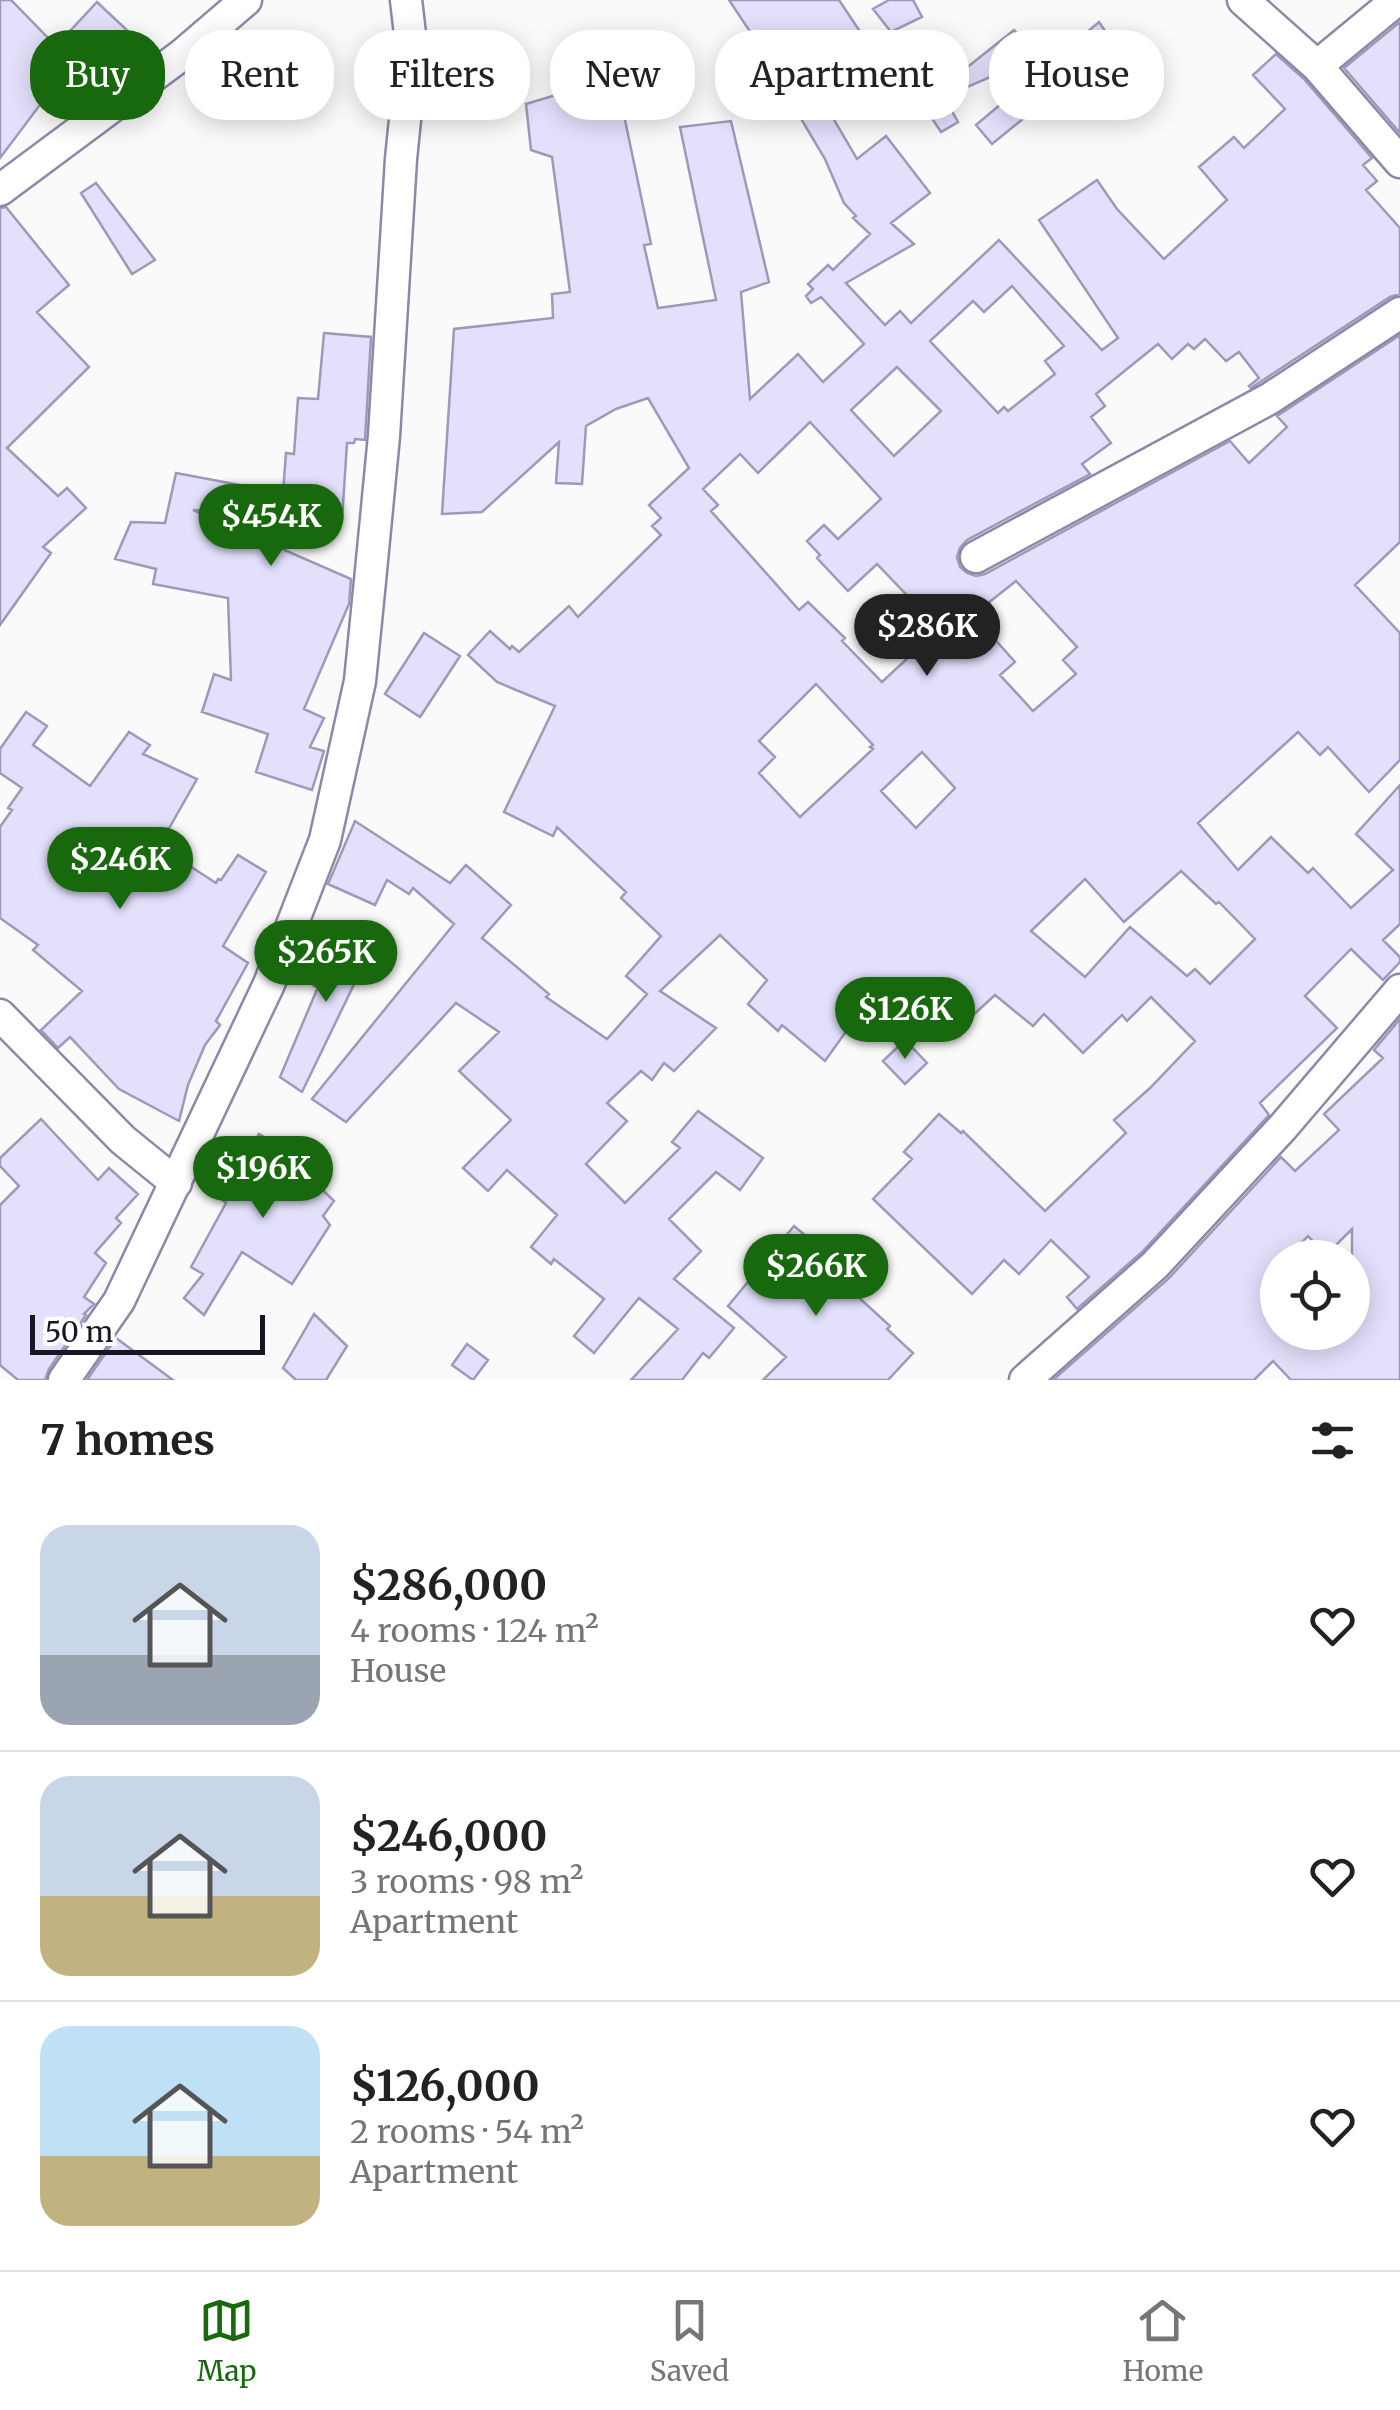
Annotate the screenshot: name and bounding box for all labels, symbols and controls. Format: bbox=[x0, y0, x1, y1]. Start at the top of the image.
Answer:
chip: Buy bbox=[30, 30, 165, 120]
chip: Rent bbox=[185, 30, 334, 120]
chip: Filters bbox=[354, 30, 530, 120]
chip: New bbox=[550, 30, 695, 120]
chip: Apartment bbox=[715, 30, 969, 120]
chip: House bbox=[989, 30, 1164, 120]
pin: $454K bbox=[201, 484, 341, 569]
text: $454K bbox=[221, 496, 321, 536]
pin: $286K bbox=[857, 594, 997, 679]
text: $286K bbox=[876, 606, 978, 646]
pin: $246K bbox=[50, 827, 190, 912]
text: $246K bbox=[69, 839, 171, 879]
pin: $265K bbox=[256, 920, 396, 1005]
text: $265K bbox=[276, 932, 376, 972]
pin: $126K bbox=[835, 977, 975, 1062]
text: $126K bbox=[857, 989, 953, 1029]
pin: $196K bbox=[193, 1136, 333, 1221]
text: $196K bbox=[215, 1148, 311, 1188]
pin: $266K bbox=[746, 1234, 886, 1319]
map controls bbox=[1260, 1240, 1370, 1350]
button: locate bbox=[1260, 1240, 1370, 1350]
text: $266K bbox=[765, 1246, 867, 1286]
scale bar bbox=[30, 1310, 265, 1354]
text: 50 m bbox=[45, 1314, 113, 1350]
icon: filters bbox=[1305, 1413, 1360, 1468]
text: 7 homes bbox=[40, 1414, 215, 1466]
text: $286,000 bbox=[350, 1559, 547, 1611]
icon: home bbox=[120, 1565, 240, 1685]
icon: heart bbox=[1305, 1598, 1360, 1653]
text: 4 rooms · 124 m² bbox=[350, 1611, 599, 1651]
text: House bbox=[350, 1651, 446, 1691]
text: $246,000 bbox=[350, 1810, 547, 1862]
icon: home bbox=[120, 1816, 240, 1936]
icon: heart bbox=[1305, 1849, 1360, 1904]
text: 3 rooms · 98 m² bbox=[350, 1862, 583, 1902]
text: Apartment bbox=[350, 1902, 518, 1942]
text: $126,000 bbox=[350, 2060, 540, 2112]
icon: home bbox=[120, 2066, 240, 2186]
icon: heart bbox=[1305, 2099, 1360, 2154]
text: 2 rooms · 54 m² bbox=[350, 2112, 584, 2152]
text: Apartment bbox=[350, 2152, 518, 2192]
tab: Map bbox=[197, 2293, 256, 2389]
tab: Saved bbox=[650, 2293, 729, 2389]
tab: Home bbox=[1123, 2293, 1203, 2389]

